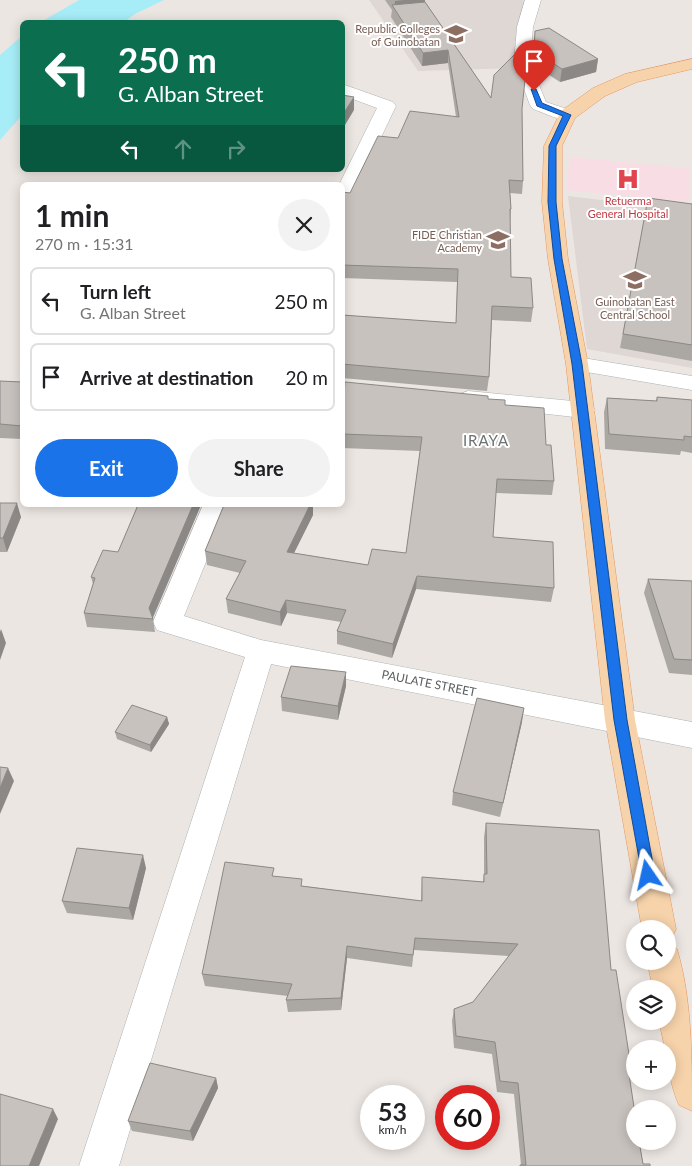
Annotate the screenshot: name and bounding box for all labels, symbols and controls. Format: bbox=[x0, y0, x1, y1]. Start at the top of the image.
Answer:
school or university icon: Republic Colleges of Guinobatan bbox=[443, 21, 469, 47]
place label: Republic Colleges of Guinobatan bbox=[355, 22, 440, 48]
text: 250 m bbox=[118, 38, 217, 80]
icon: left bbox=[35, 40, 100, 105]
pin bbox=[513, 40, 555, 91]
icon: arrive bbox=[520, 47, 548, 75]
text: G. Alban Street bbox=[118, 80, 263, 107]
icon: left bbox=[116, 135, 144, 163]
icon: ahead bbox=[169, 135, 197, 163]
icon: right bbox=[222, 135, 250, 163]
hospital icon: Retuerma General Hospital bbox=[615, 166, 641, 192]
place label: Retuerma General Hospital bbox=[588, 194, 668, 220]
text: 1 min bbox=[35, 197, 109, 233]
button: close bbox=[278, 199, 330, 251]
school or university icon: FIDE Christian Academy bbox=[485, 227, 511, 253]
place label: FIDE Christian Academy bbox=[412, 228, 482, 254]
text: 270 m · 15:31 bbox=[35, 234, 134, 253]
school or university icon: Guinobatan East Central School bbox=[622, 267, 648, 293]
text: Turn left bbox=[80, 280, 151, 303]
icon: left bbox=[37, 287, 65, 315]
text: 250 m bbox=[274, 290, 328, 313]
place label: Guinobatan East Central School bbox=[595, 295, 675, 321]
text: G. Alban Street bbox=[80, 303, 186, 322]
icon: arrive bbox=[37, 363, 65, 391]
text: Arrive at destination bbox=[80, 366, 253, 389]
text: 20 m bbox=[285, 366, 328, 389]
district label: IRAYA bbox=[463, 431, 509, 449]
button: Exit bbox=[35, 439, 178, 497]
button: Share bbox=[188, 439, 330, 497]
street label: PAULATE STREET bbox=[380, 666, 478, 700]
position arrow bbox=[621, 848, 673, 900]
map controls bbox=[626, 920, 676, 1150]
button: search bbox=[626, 920, 676, 970]
button: layers bbox=[626, 980, 676, 1030]
button: + bbox=[626, 1040, 676, 1090]
speed limit sign: 60 bbox=[435, 1085, 500, 1150]
text: 53 bbox=[378, 1096, 407, 1126]
button: − bbox=[626, 1100, 676, 1150]
text: km/h bbox=[378, 1122, 407, 1137]

